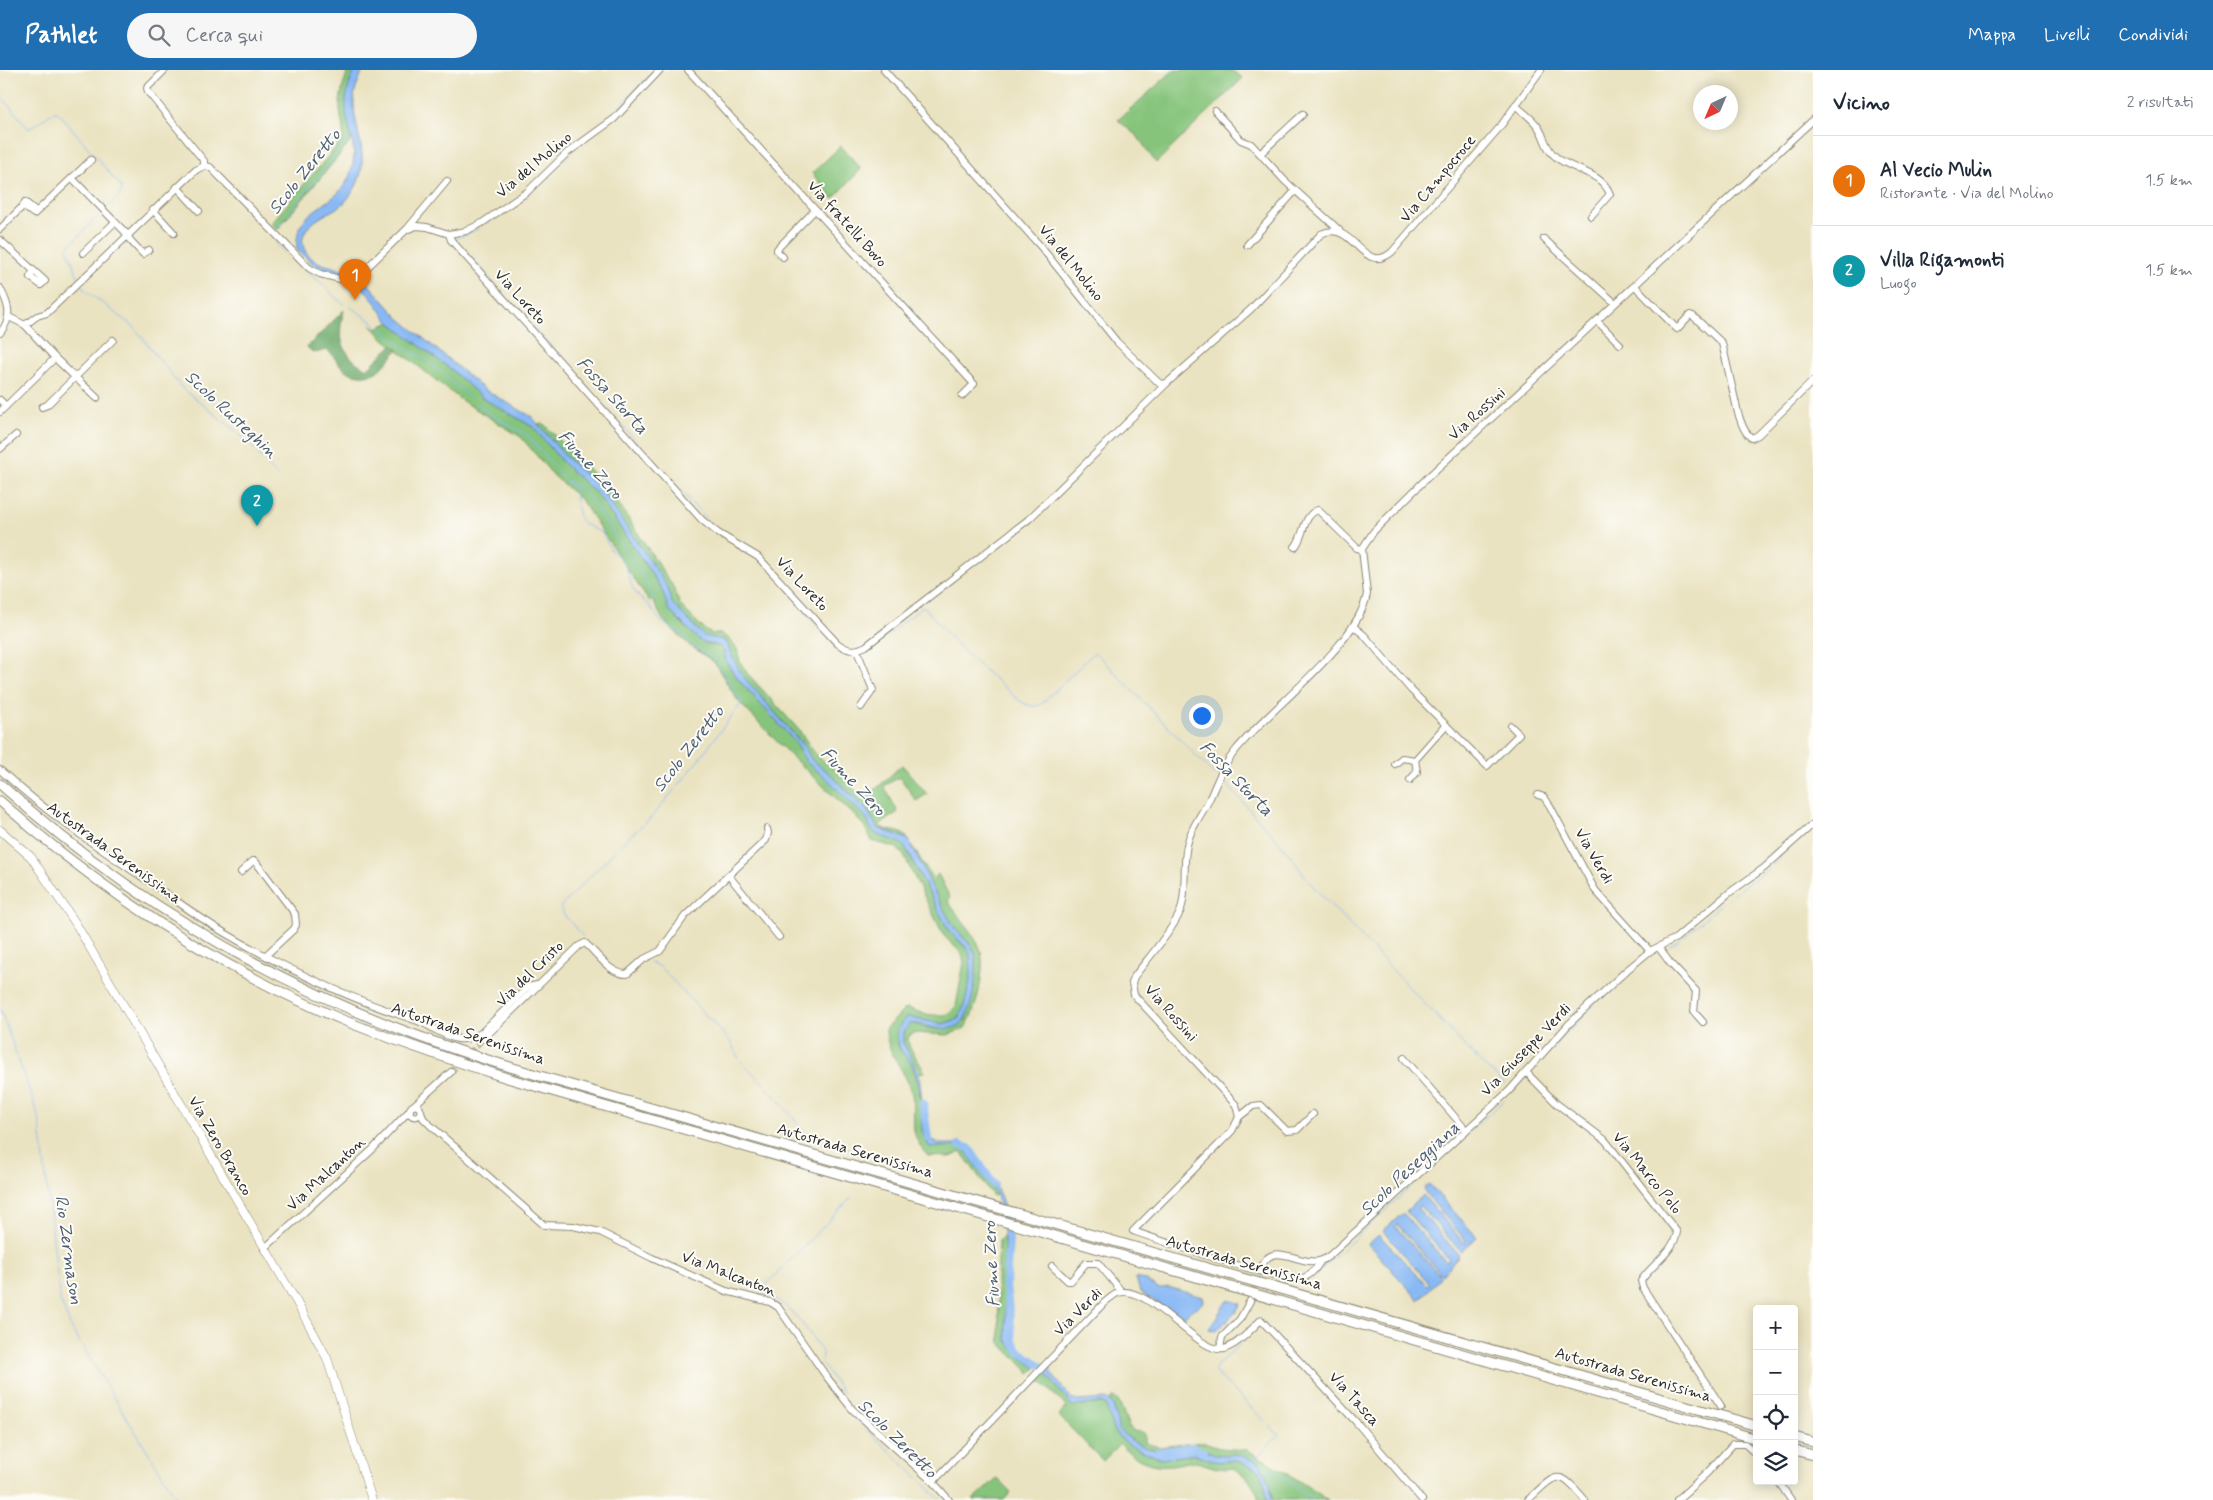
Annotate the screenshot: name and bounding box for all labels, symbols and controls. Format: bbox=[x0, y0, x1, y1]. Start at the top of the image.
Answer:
search box bbox=[127, 13, 477, 58]
text: Pathlet bbox=[25, 20, 97, 51]
icon: search bbox=[145, 21, 173, 49]
text: Cerca qui bbox=[185, 23, 263, 48]
text: Mappa bbox=[1968, 23, 2016, 47]
text: Livelli bbox=[2044, 23, 2090, 47]
text: Condividi bbox=[2118, 23, 2188, 47]
north arrow bbox=[1693, 85, 1738, 130]
text: Vicino bbox=[1833, 89, 1890, 117]
text: 2 risultati bbox=[2127, 92, 2193, 113]
water label: Scolo Zeretto bbox=[263, 123, 348, 220]
street label: Via del Molino bbox=[491, 127, 577, 203]
street label: Via Campocroce bbox=[1395, 130, 1481, 227]
text: Al Vecio Mulin bbox=[1880, 158, 1992, 183]
text: 1 bbox=[1845, 170, 1853, 191]
text: 1.5 km bbox=[2145, 170, 2193, 191]
street label: Via fratelli Bovo bbox=[802, 176, 892, 272]
text: Ristorante · Via del Molino bbox=[1880, 183, 2054, 204]
street label: Via del Molino bbox=[1033, 220, 1109, 306]
text: Villa Rigamonti bbox=[1880, 248, 2004, 273]
pin: 1 bbox=[339, 259, 371, 300]
text: 2 bbox=[1845, 260, 1853, 281]
text: 1.5 km bbox=[2145, 260, 2193, 281]
street label: Via Loreto bbox=[489, 265, 551, 329]
text: Luogo bbox=[1880, 273, 1917, 294]
water label: Fossa Storta bbox=[571, 352, 653, 440]
water label: Scolo Rusteghin bbox=[179, 366, 283, 464]
street label: Via Rossini bbox=[1444, 383, 1510, 445]
water label: Fiume Zero bbox=[552, 425, 628, 505]
pin: 2 bbox=[241, 485, 273, 526]
street label: Via Loreto bbox=[771, 552, 833, 616]
water label: Scolo Zeretto bbox=[648, 700, 731, 797]
your location bbox=[1189, 703, 1215, 729]
water label: Fossa Storta bbox=[1194, 736, 1278, 822]
water label: Fiume Zero bbox=[815, 742, 892, 822]
street label: Autostrada Serenissima bbox=[43, 797, 185, 909]
street label: Via Verdi bbox=[1570, 824, 1619, 888]
street label: Via del Cristo bbox=[491, 936, 569, 1012]
street label: Via Rossini bbox=[1140, 980, 1202, 1046]
street label: Autostrada Serenissima bbox=[388, 998, 548, 1070]
street label: Via Giuseppe Verdi bbox=[1476, 999, 1576, 1101]
street label: Via Zero Branco bbox=[183, 1092, 257, 1200]
water label: Scolo Peseggiana bbox=[1355, 1116, 1467, 1223]
street label: Autostrada Serenissima bbox=[775, 1119, 935, 1183]
street label: Via Marco Polo bbox=[1607, 1128, 1687, 1218]
street label: Via Malcanton bbox=[282, 1132, 370, 1216]
water label: Rio Zermason bbox=[48, 1194, 88, 1306]
water label: Fiume Zero bbox=[978, 1220, 1006, 1308]
street label: Autostrada Serenissima bbox=[1164, 1231, 1324, 1295]
street label: Via Malcanton bbox=[678, 1246, 780, 1302]
street label: Via Verdi bbox=[1049, 1283, 1107, 1341]
map controls bbox=[1753, 1305, 1798, 1485]
button: + bbox=[1753, 1305, 1798, 1350]
street label: Autostrada Serenissima bbox=[1553, 1343, 1713, 1407]
button: − bbox=[1753, 1350, 1798, 1395]
street label: Via Tasca bbox=[1324, 1367, 1384, 1431]
water label: Scolo Zeretto bbox=[852, 1394, 943, 1485]
button: locate bbox=[1753, 1395, 1798, 1440]
button: layers bbox=[1753, 1440, 1798, 1485]

